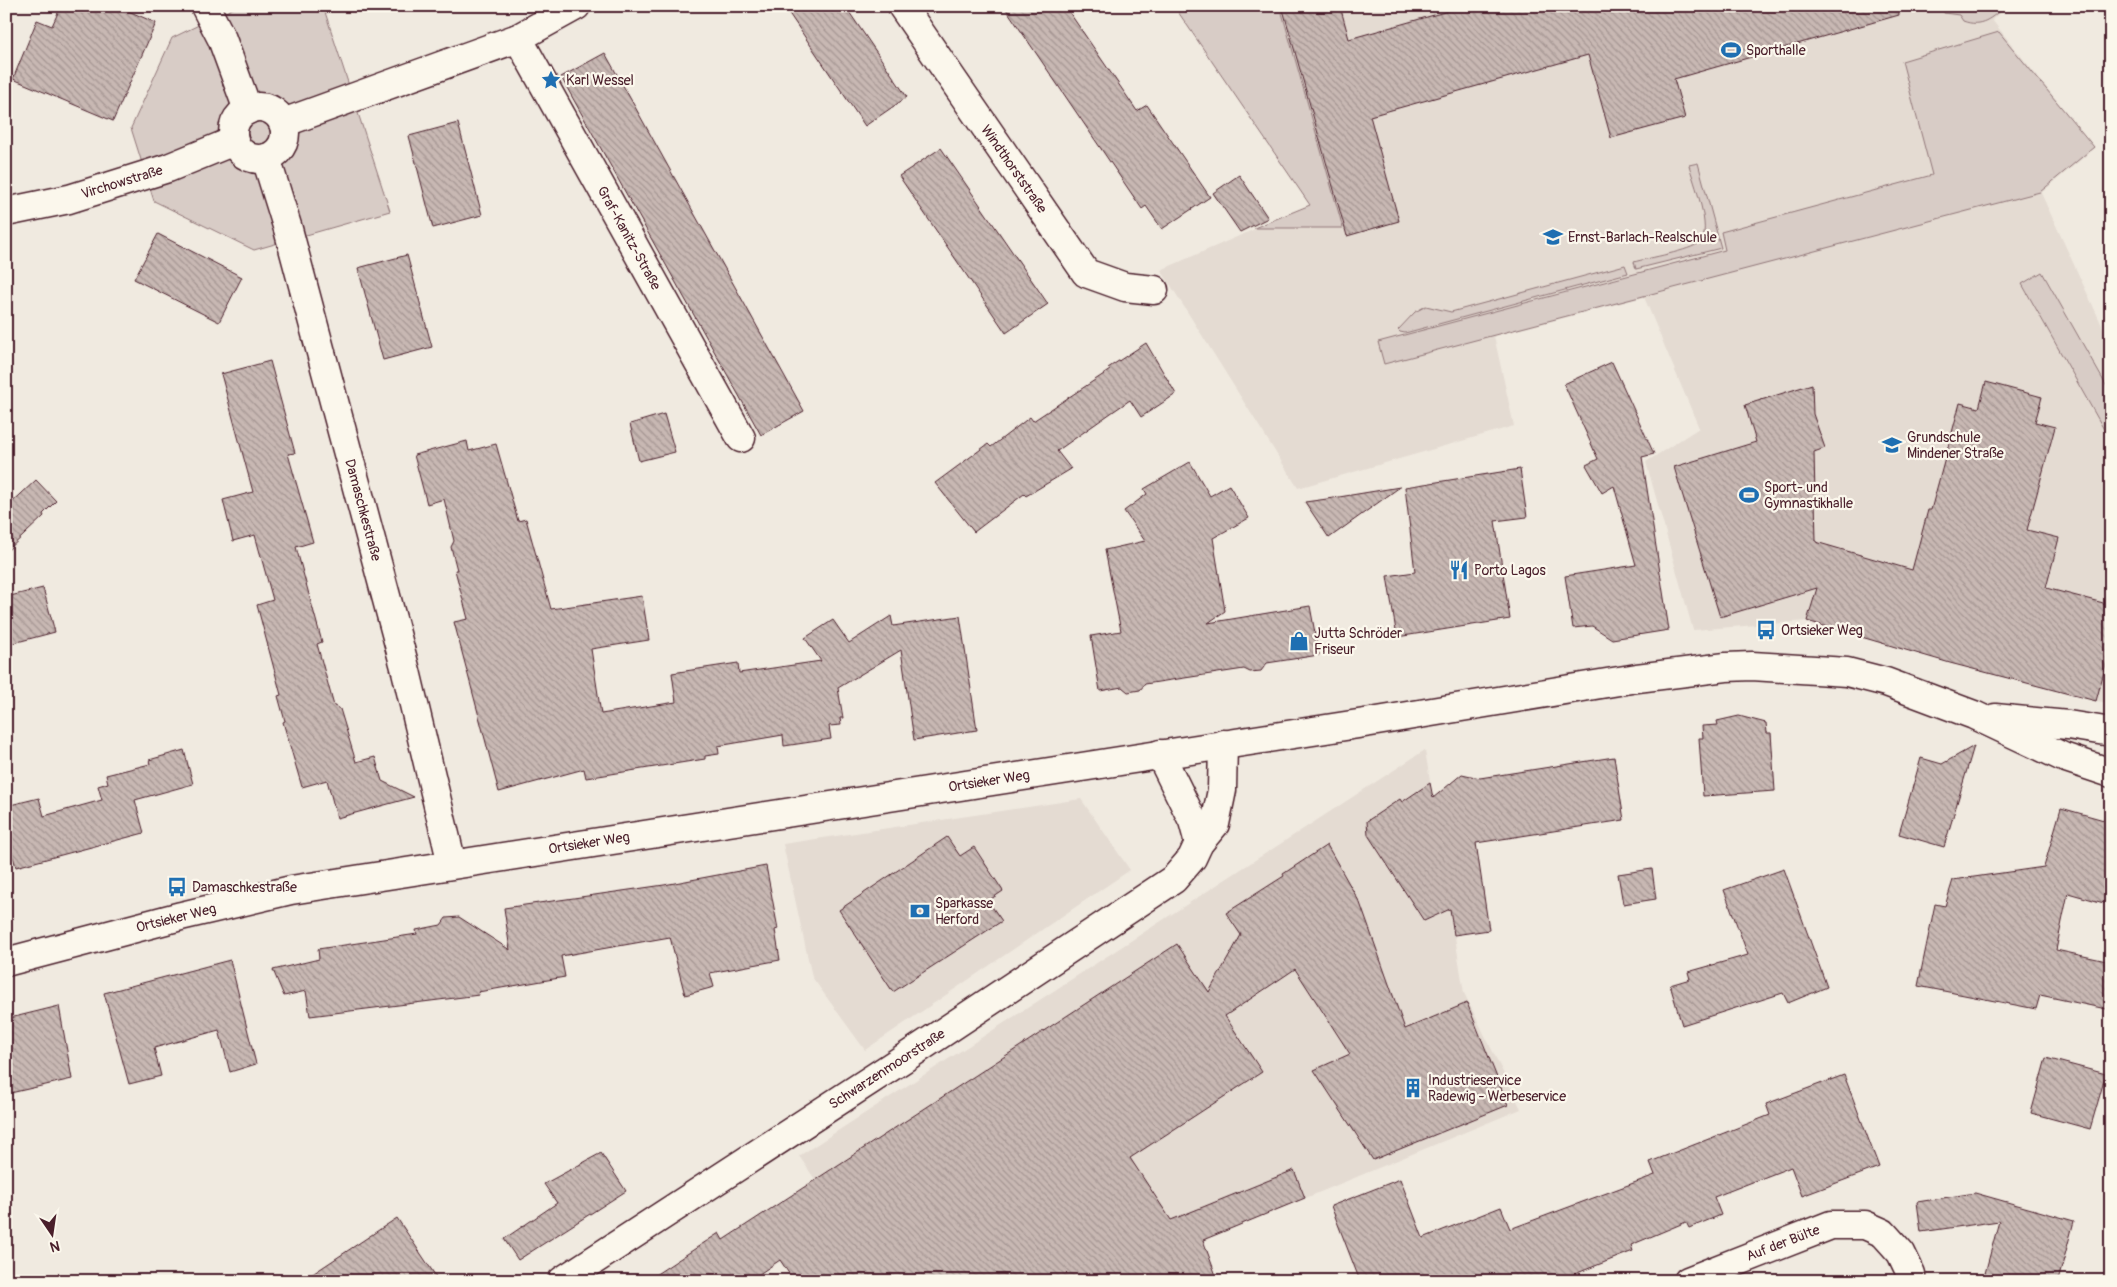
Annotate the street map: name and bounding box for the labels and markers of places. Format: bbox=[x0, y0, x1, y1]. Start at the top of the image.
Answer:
sports icon: Sporthalle bbox=[1720, 39, 1742, 61]
place label: Sporthalle bbox=[1746, 42, 1806, 59]
place icon: Karl Wessel bbox=[540, 69, 562, 91]
place label: Karl Wessel bbox=[566, 72, 634, 89]
school or university icon: Ernst-Barlach-Realschule bbox=[1542, 226, 1564, 248]
place label: Ernst-Barlach-Realschule bbox=[1568, 229, 1717, 246]
place label: Grundschule Mindener Straße bbox=[1907, 429, 2004, 462]
school or university icon: Grundschule Mindener Straße bbox=[1881, 434, 1903, 456]
place label: Sport- und Gymnastikhalle bbox=[1764, 479, 1853, 512]
sports icon: Sport- und Gymnastikhalle bbox=[1738, 484, 1760, 506]
restaurant icon: Porto Lagos bbox=[1448, 559, 1470, 581]
place label: Porto Lagos bbox=[1474, 562, 1546, 579]
bus stop icon: Ortsieker Weg bbox=[1755, 619, 1777, 641]
place label: Ortsieker Weg bbox=[1781, 622, 1863, 639]
place label: Jutta Schröder Friseur bbox=[1314, 625, 1402, 658]
shop icon: Jutta Schröder Friseur bbox=[1288, 630, 1310, 652]
bus stop icon: Damaschkestraße bbox=[166, 876, 188, 898]
place label: Damaschkestraße bbox=[192, 879, 297, 896]
place label: Sparkasse Herford bbox=[935, 895, 993, 928]
bank icon: Sparkasse Herford bbox=[909, 900, 931, 922]
place label: Industrieservice Radewig - Werbeservice bbox=[1428, 1072, 1566, 1105]
building icon: Industrieservice Radewig - Werbeservice bbox=[1402, 1077, 1424, 1099]

